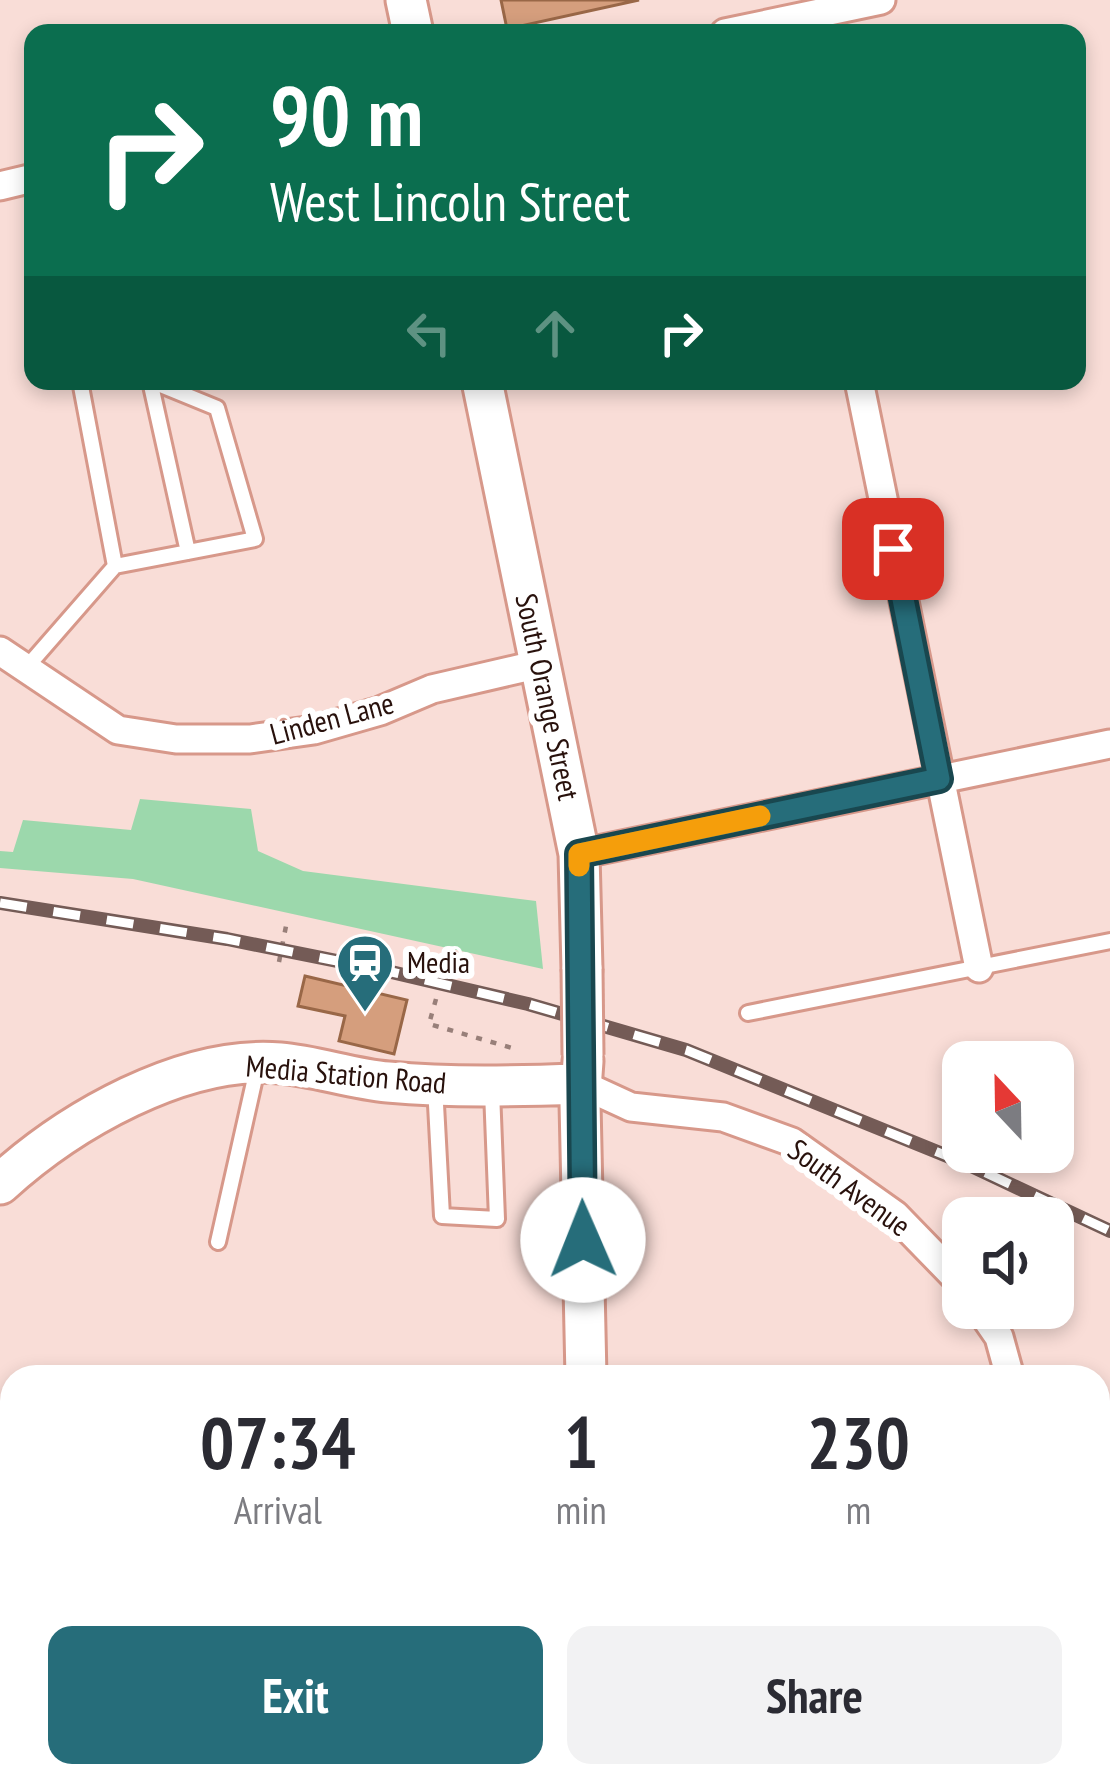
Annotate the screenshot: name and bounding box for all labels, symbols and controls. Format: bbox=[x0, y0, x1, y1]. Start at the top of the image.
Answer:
text: 90 m bbox=[270, 60, 423, 169]
icon: right bbox=[72, 72, 228, 228]
text: West Lincoln Street bbox=[270, 166, 630, 236]
icon: left bbox=[396, 300, 462, 366]
icon: ahead bbox=[522, 300, 588, 366]
icon: right bbox=[648, 300, 714, 366]
pin bbox=[842, 498, 944, 600]
icon: arrive bbox=[860, 516, 926, 582]
street label: South Orange Street bbox=[508, 590, 590, 804]
street label: Linden Lane bbox=[265, 682, 398, 753]
station icon: Media bbox=[334, 932, 396, 1014]
place label: Media bbox=[407, 942, 470, 981]
north arrow bbox=[942, 1041, 1074, 1173]
map controls bbox=[942, 1041, 1074, 1329]
street label: Media Station Road bbox=[244, 1045, 448, 1102]
street label: South Avenue bbox=[781, 1129, 919, 1244]
position arrow bbox=[520, 1177, 646, 1303]
button: sound bbox=[942, 1197, 1074, 1329]
text: 07:34 bbox=[200, 1395, 356, 1488]
text: 1 bbox=[564, 1395, 598, 1488]
text: 230 bbox=[807, 1395, 910, 1488]
text: Arrival bbox=[234, 1484, 322, 1535]
text: min bbox=[556, 1484, 607, 1535]
text: m bbox=[846, 1484, 871, 1535]
button: Exit bbox=[48, 1626, 543, 1764]
button: Share bbox=[567, 1626, 1062, 1764]

